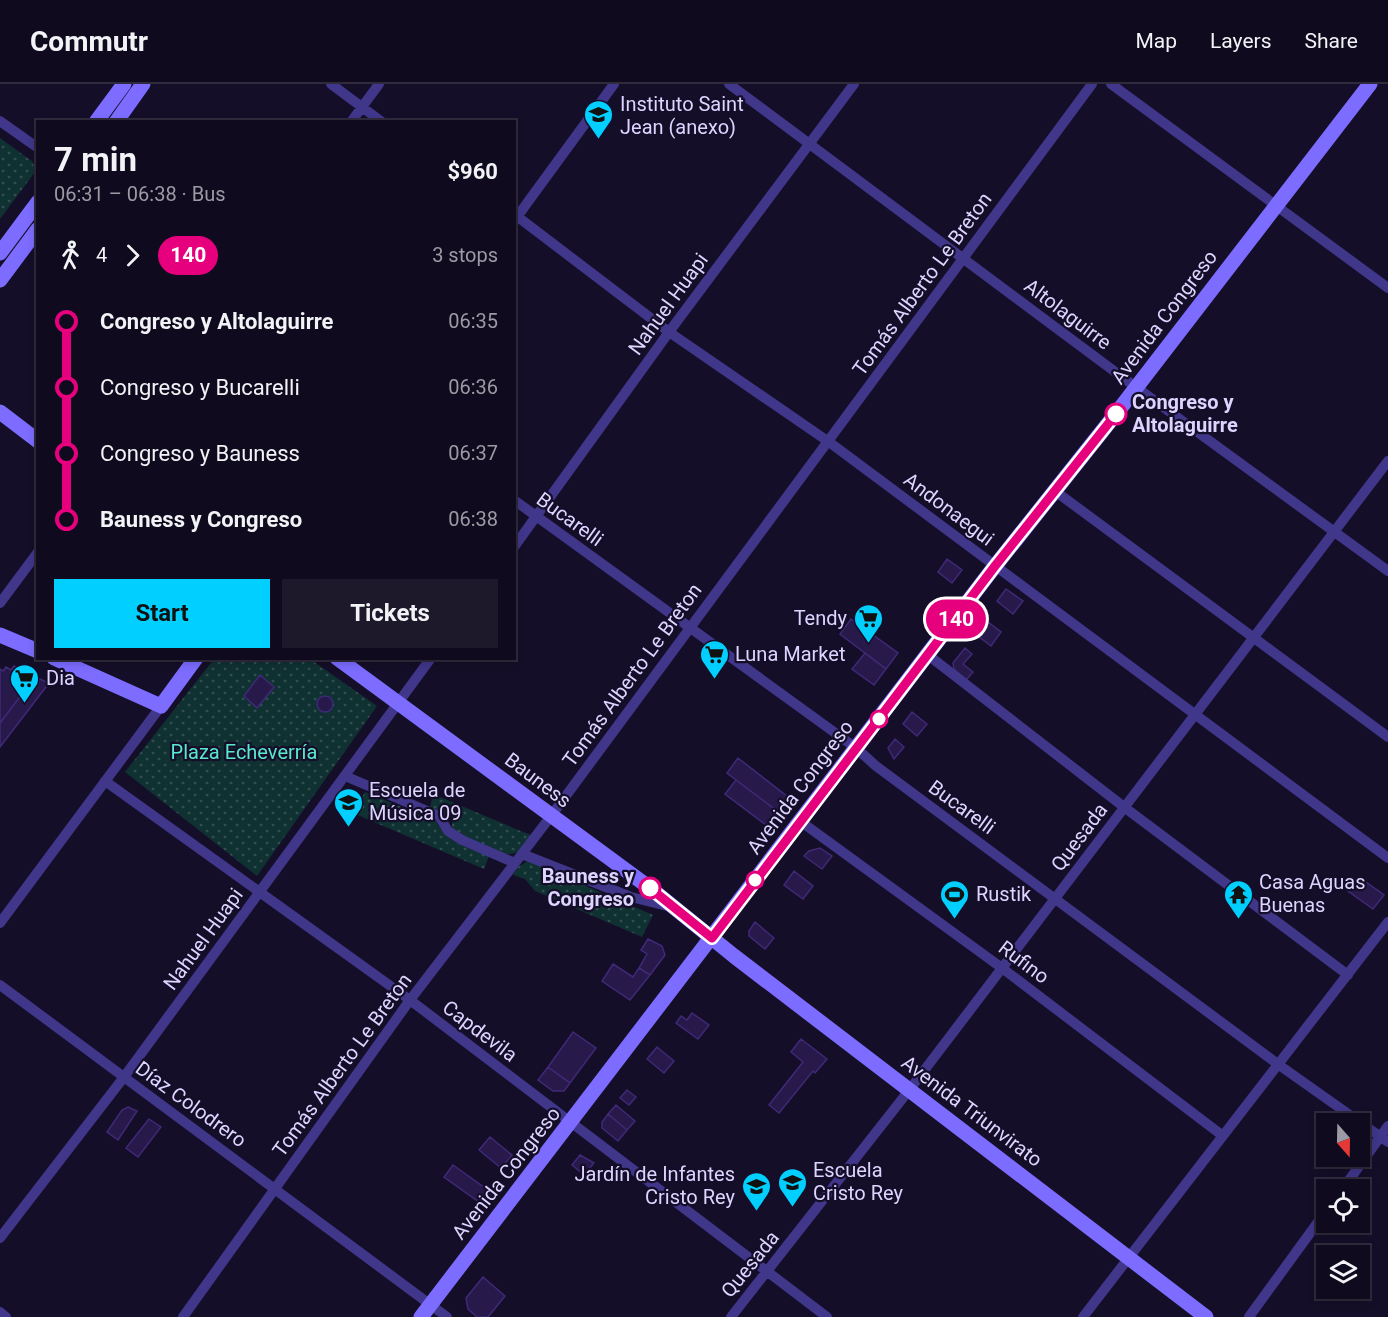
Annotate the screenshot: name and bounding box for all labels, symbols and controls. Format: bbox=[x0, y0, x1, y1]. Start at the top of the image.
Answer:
text: Commutr bbox=[30, 25, 148, 58]
text: Map bbox=[1135, 29, 1177, 53]
text: Layers bbox=[1210, 29, 1271, 53]
text: Share bbox=[1304, 29, 1358, 53]
place label: Instituto Saint Jean (anexo) bbox=[620, 92, 744, 139]
school or university icon: Instituto Saint Jean (anexo) bbox=[583, 99, 615, 141]
text: 7 min bbox=[54, 140, 137, 179]
text: $960 bbox=[448, 159, 498, 184]
text: 06:31 – 06:38 · Bus bbox=[54, 182, 226, 206]
street label: Tomás Alberto Le Breton bbox=[847, 188, 997, 380]
icon: walk bbox=[54, 239, 87, 272]
icon: forward bbox=[116, 239, 149, 272]
text: 4 bbox=[96, 243, 107, 267]
text: 140 bbox=[170, 243, 206, 267]
text: 3 stops bbox=[432, 243, 498, 267]
street label: Avenida Congreso bbox=[1106, 245, 1222, 389]
street label: Nahuel Huapi bbox=[623, 248, 713, 360]
street label: Altolaguirre bbox=[1020, 274, 1116, 354]
text: Congreso y Altolaguirre bbox=[100, 309, 333, 334]
text: 06:35 bbox=[448, 309, 498, 333]
text: Congreso y Bucarelli bbox=[100, 375, 300, 400]
text: 06:36 bbox=[448, 375, 498, 399]
place label: Congreso y Altolaguirre bbox=[1132, 390, 1238, 437]
marker: Congreso y Altolaguirre bbox=[1105, 403, 1127, 425]
text: Congreso y Bauness bbox=[100, 441, 300, 466]
text: 06:37 bbox=[448, 441, 498, 465]
street label: Andonaegui bbox=[899, 467, 999, 551]
street label: Bucarelli bbox=[532, 487, 608, 551]
text: Bauness y Congreso bbox=[100, 507, 302, 532]
text: 06:38 bbox=[448, 507, 498, 531]
button: Start bbox=[54, 579, 270, 648]
button: Tickets bbox=[282, 579, 498, 648]
street label: Tomás Alberto Le Breton bbox=[557, 579, 707, 771]
line badge: 140 bbox=[922, 600, 990, 638]
supermarket icon: Tendy bbox=[852, 602, 884, 644]
place label: Tendy bbox=[794, 606, 848, 630]
text: 140 bbox=[938, 607, 974, 631]
supermarket icon: Luna Market bbox=[698, 638, 730, 680]
place label: Luna Market bbox=[735, 642, 845, 666]
supermarket icon: Dia bbox=[9, 662, 41, 704]
place label: Dia bbox=[46, 666, 75, 690]
unlabelled marker bbox=[870, 710, 888, 728]
street label: Avenida Congreso bbox=[742, 715, 858, 859]
park label: Plaza Echeverría bbox=[171, 740, 317, 764]
street label: Bauness bbox=[500, 747, 576, 813]
street label: Bucarelli bbox=[924, 775, 1000, 839]
place label: Escuela de Música 09 bbox=[369, 778, 465, 825]
school or university icon: Escuela de Música 09 bbox=[332, 786, 364, 828]
street label: Quesada bbox=[1046, 798, 1112, 876]
place label: Bauness y Congreso bbox=[542, 864, 635, 911]
place label: Casa Aguas Buenas bbox=[1259, 870, 1366, 917]
unlabelled marker bbox=[746, 871, 764, 889]
marker: Bauness y Congreso bbox=[639, 877, 661, 899]
sports icon: Rustik bbox=[939, 878, 971, 920]
temple icon: Casa Aguas Buenas bbox=[1222, 878, 1254, 920]
place label: Rustik bbox=[976, 882, 1032, 906]
street label: Nahuel Huapi bbox=[158, 883, 248, 995]
street label: Rufino bbox=[994, 935, 1054, 989]
street label: Tomás Alberto Le Breton bbox=[267, 969, 417, 1161]
street label: Capdevila bbox=[438, 995, 522, 1067]
street label: Avenida Triunvirato bbox=[897, 1050, 1047, 1172]
street label: Díaz Colodrero bbox=[131, 1056, 251, 1152]
street label: Avenida Congreso bbox=[447, 1102, 565, 1244]
north arrow bbox=[1316, 1113, 1370, 1167]
map controls bbox=[1316, 1113, 1370, 1299]
place label: Escuela Cristo Rey bbox=[813, 1158, 903, 1205]
place label: Jardín de Infantes Cristo Rey bbox=[575, 1162, 736, 1209]
school or university icon: Escuela Cristo Rey bbox=[776, 1166, 808, 1208]
school or university icon: Jardín de Infantes Cristo Rey bbox=[740, 1170, 772, 1212]
button: locate bbox=[1316, 1179, 1370, 1233]
street label: Quesada bbox=[716, 1226, 784, 1302]
button: layers bbox=[1316, 1245, 1370, 1299]

